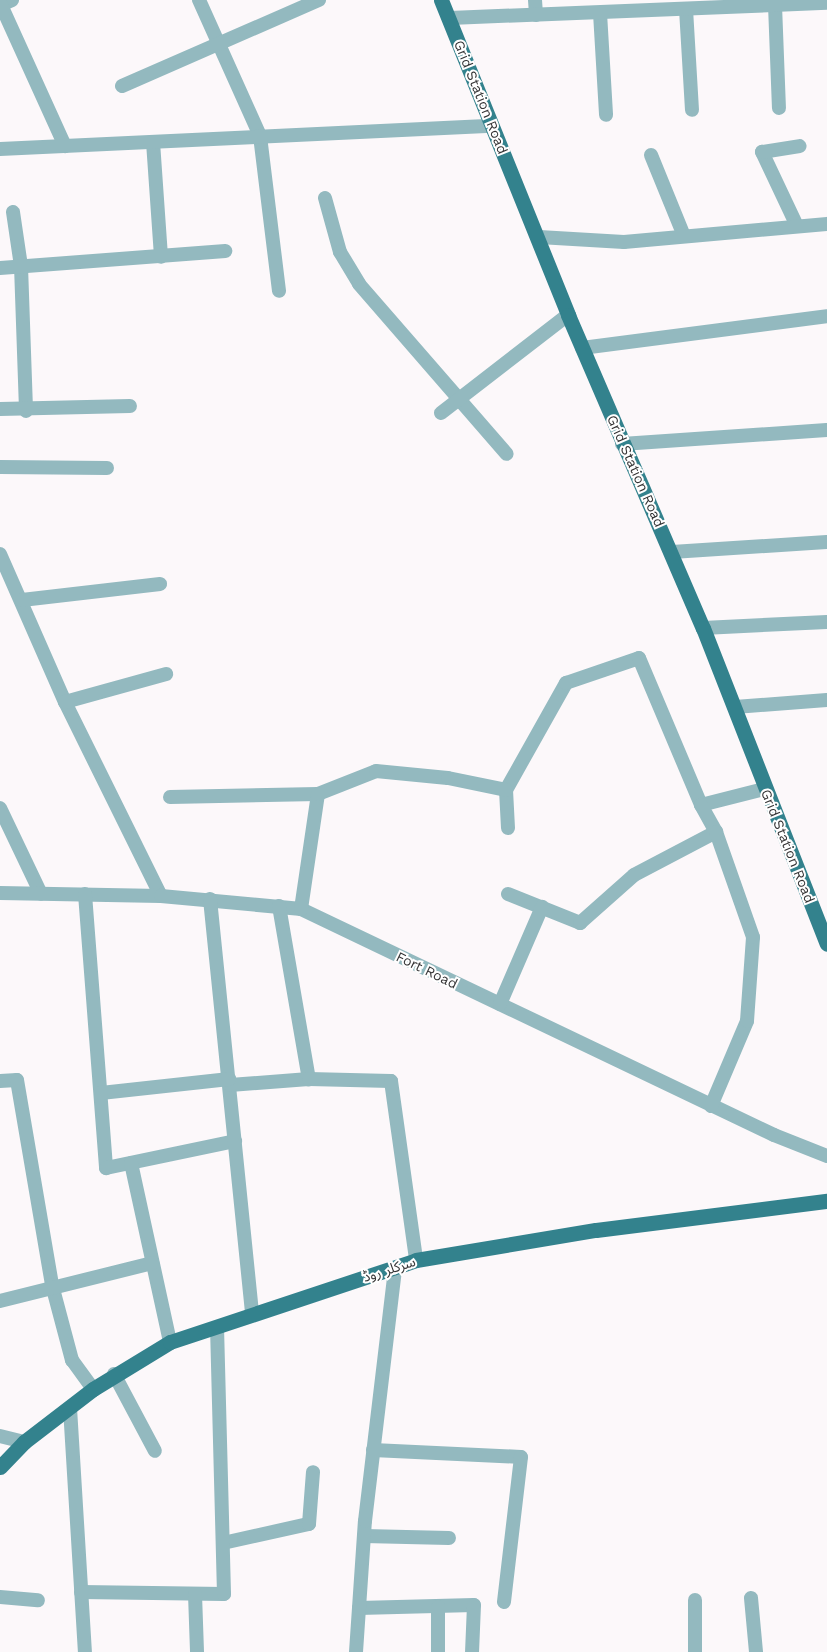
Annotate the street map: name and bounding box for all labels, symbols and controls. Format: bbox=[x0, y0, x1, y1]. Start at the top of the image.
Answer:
street label: Grid Station Road bbox=[451, 38, 511, 156]
street label: Grid Station Road bbox=[604, 412, 668, 530]
street label: Grid Station Road bbox=[758, 787, 818, 905]
street label: Fort Road bbox=[394, 948, 460, 992]
street label: سرکلر روڈ bbox=[361, 1253, 417, 1285]

